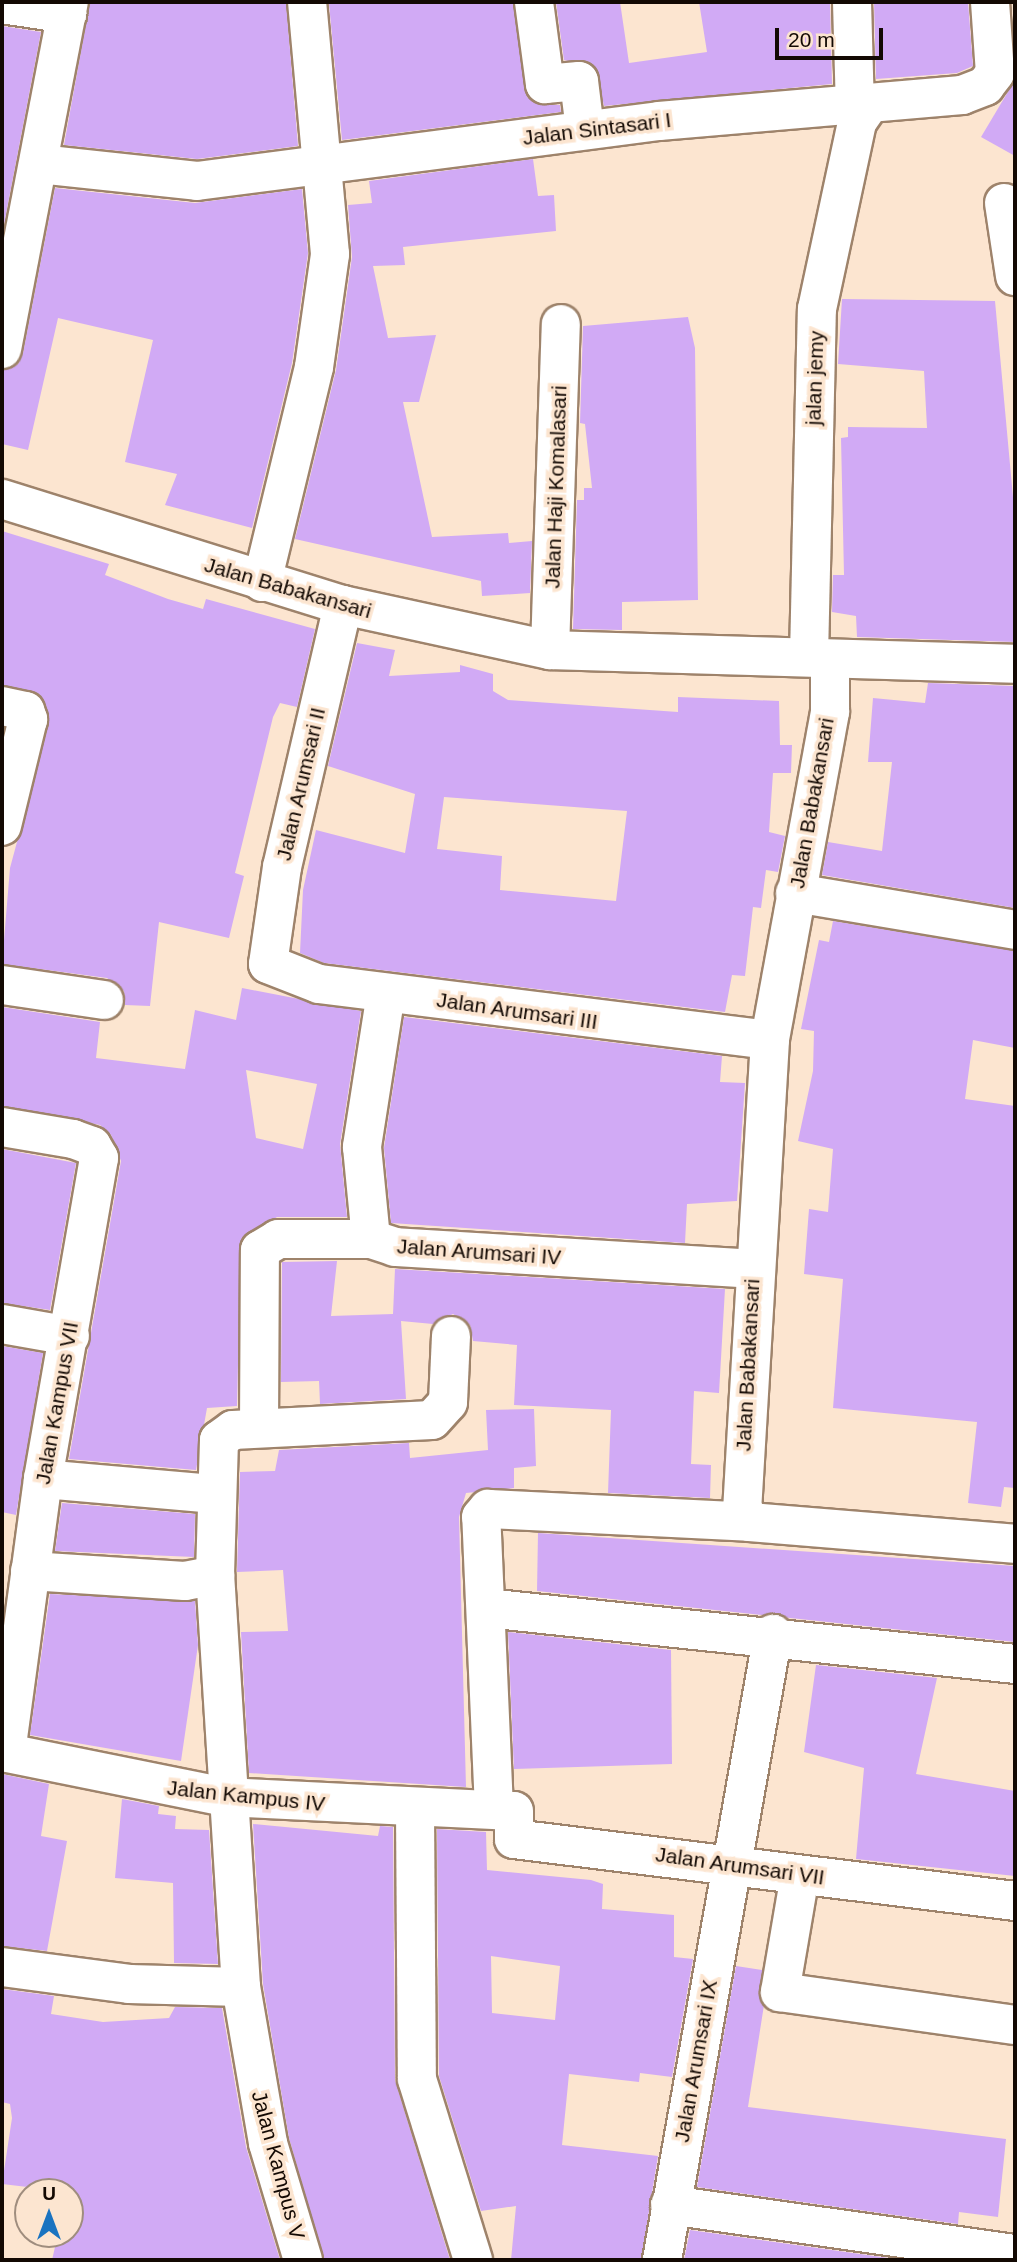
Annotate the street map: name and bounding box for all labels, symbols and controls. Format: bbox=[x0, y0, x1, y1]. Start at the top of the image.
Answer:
scale bar bbox=[779, 14, 888, 58]
text: 20 m bbox=[788, 28, 835, 51]
street label: Jalan Sintasari I bbox=[521, 107, 673, 151]
street label: jalan jemy bbox=[801, 330, 829, 426]
street label: Jalan Haji Komalasari bbox=[540, 385, 572, 589]
street label: Jalan Babakansari bbox=[201, 552, 375, 624]
street label: Jalan Arumsari II bbox=[271, 704, 331, 864]
street label: Jalan Babakansari bbox=[785, 716, 839, 890]
street label: Jalan Arumsari III bbox=[434, 987, 600, 1035]
street label: Jalan Arumsari IV bbox=[395, 1234, 563, 1270]
street label: Jalan Babakansari bbox=[731, 1278, 765, 1452]
street label: Jalan Kampus VII bbox=[30, 1320, 84, 1486]
street label: Jalan Kampus IV bbox=[166, 1775, 326, 1817]
street label: Jalan Arumsari VII bbox=[653, 1842, 827, 1890]
street label: Jalan Arumsari IX bbox=[669, 1977, 723, 2145]
street label: Jalan Kampus V bbox=[246, 2088, 310, 2242]
north arrow bbox=[14, 2178, 84, 2248]
text: U bbox=[42, 2183, 56, 2204]

